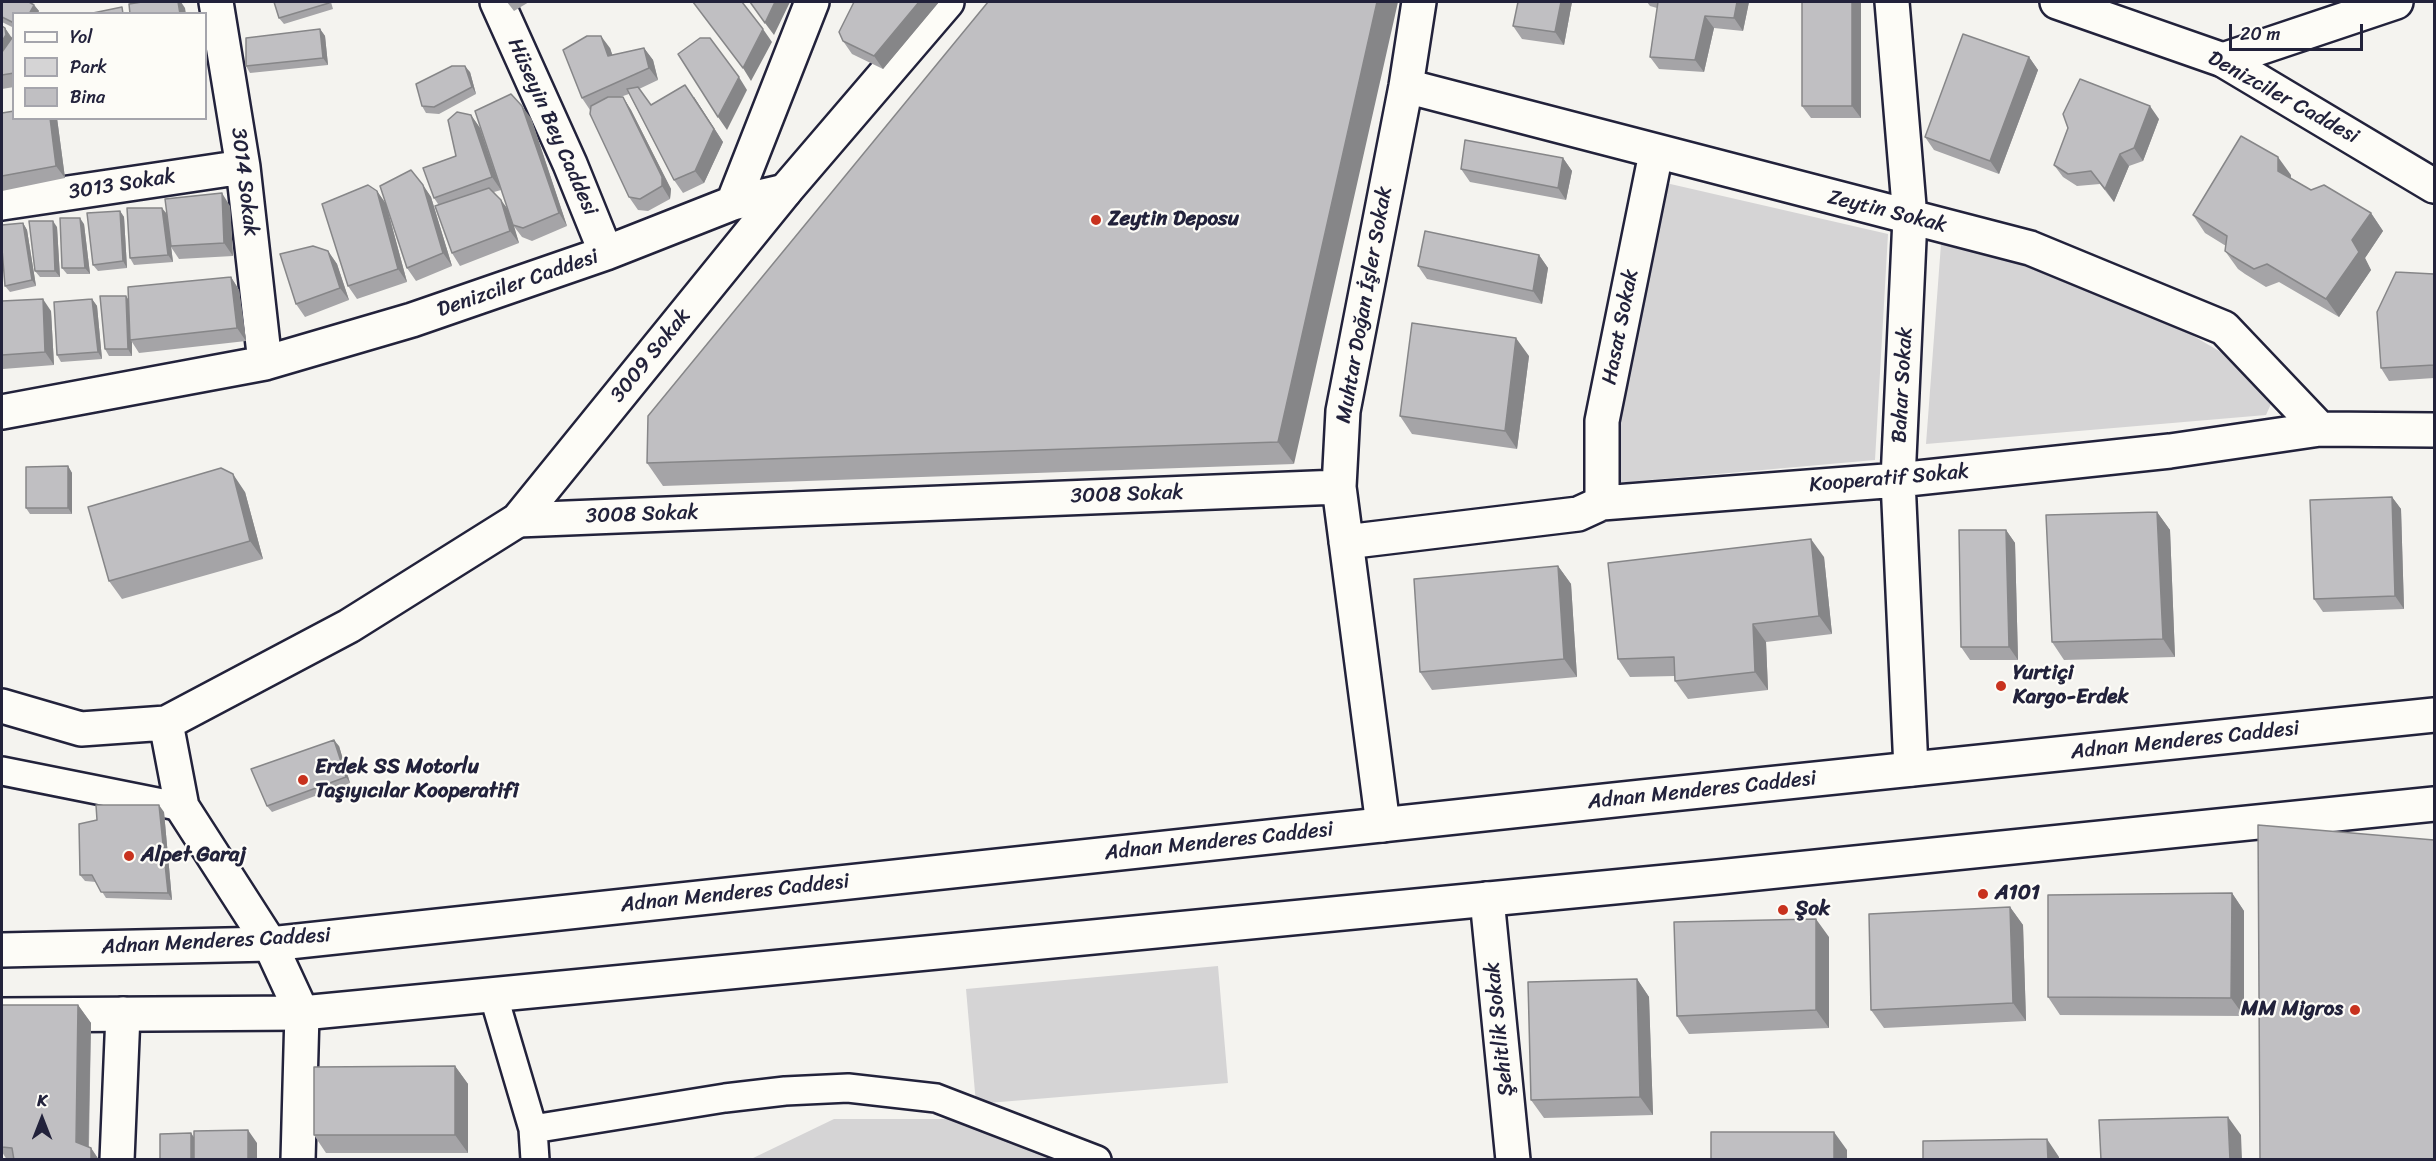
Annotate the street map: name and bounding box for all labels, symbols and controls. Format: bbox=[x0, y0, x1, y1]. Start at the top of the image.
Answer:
legend bbox=[12, 12, 207, 120]
scale bar bbox=[2232, 12, 2366, 50]
text: 20 m bbox=[2240, 18, 2280, 50]
text: Yol bbox=[70, 21, 92, 53]
street label: Hüseyin Bey Caddesi bbox=[502, 34, 602, 220]
street label: Denizciler Caddesi bbox=[2203, 46, 2363, 150]
text: Park bbox=[70, 51, 107, 83]
text: Bina bbox=[70, 81, 105, 113]
street label: 3014 Sokak bbox=[225, 126, 263, 238]
street label: 3013 Sokak bbox=[67, 164, 177, 206]
street label: Muhtar Doğan İşler Sokak bbox=[1332, 185, 1398, 425]
street label: Zeytin Sokak bbox=[1825, 185, 1949, 239]
place label: Zeytin Deposu bbox=[1108, 207, 1239, 233]
marker: Zeytin Deposu bbox=[1089, 213, 1103, 227]
street label: Denizciler Caddesi bbox=[434, 245, 602, 323]
street label: Hasat Sokak bbox=[1597, 267, 1645, 387]
street label: 3009 Sokak bbox=[606, 304, 696, 408]
street label: Bahar Sokak bbox=[1887, 326, 1919, 444]
street label: Kooperatif Sokak bbox=[1808, 459, 1970, 499]
street label: 3008 Sokak bbox=[1070, 480, 1184, 510]
street label: 3008 Sokak bbox=[585, 500, 699, 530]
place label: Yurtiçi Kargo-Erdek bbox=[2013, 661, 2129, 711]
marker: Yurtiçi Kargo-Erdek bbox=[1994, 679, 2008, 693]
street label: Adnan Menderes Caddesi bbox=[2070, 716, 2300, 766]
place label: Erdek SS Motorlu Taşıyıcılar Kooperatifi bbox=[315, 755, 519, 805]
street label: Adnan Menderes Caddesi bbox=[1587, 766, 1817, 816]
marker: Erdek SS Motorlu Taşıyıcılar Kooperatifi bbox=[296, 773, 310, 787]
street label: Adnan Menderes Caddesi bbox=[1104, 817, 1334, 867]
place label: Alpet Garaj bbox=[141, 843, 246, 869]
marker: Alpet Garaj bbox=[122, 849, 136, 863]
street label: Adnan Menderes Caddesi bbox=[620, 869, 850, 919]
place label: A101 bbox=[1995, 881, 2040, 907]
marker: A101 bbox=[1976, 887, 1990, 901]
place label: Şok bbox=[1795, 897, 1830, 923]
marker: Şok bbox=[1776, 903, 1790, 917]
street label: Adnan Menderes Caddesi bbox=[101, 923, 331, 961]
street label: Şehitlik Sokak bbox=[1480, 961, 1520, 1097]
place label: MM Migros bbox=[2241, 997, 2343, 1023]
marker: MM Migros bbox=[2348, 1003, 2362, 1017]
text: K bbox=[37, 1086, 47, 1115]
north arrow bbox=[12, 1089, 72, 1149]

